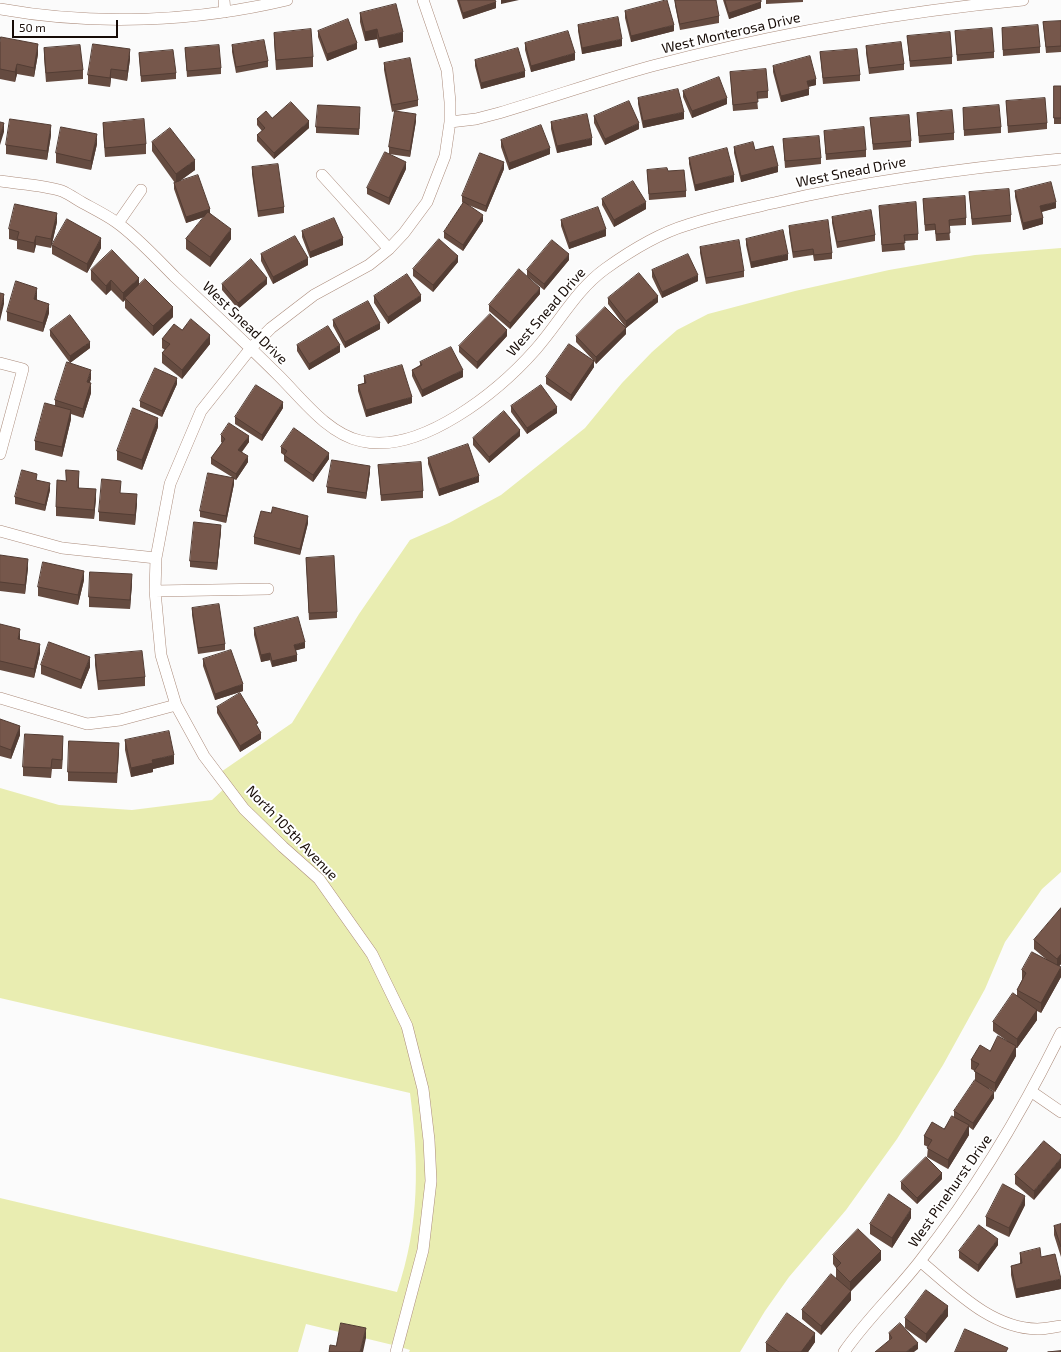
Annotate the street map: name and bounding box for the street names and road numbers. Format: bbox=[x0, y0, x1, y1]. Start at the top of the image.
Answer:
street label: West Monterosa Drive bbox=[660, 9, 802, 57]
street label: West Snead Drive bbox=[795, 153, 907, 191]
street label: West Snead Drive bbox=[503, 264, 589, 360]
street label: West Snead Drive bbox=[199, 278, 291, 368]
street label: North 105th Avenue bbox=[243, 782, 341, 884]
street label: West Pinehurst Drive bbox=[905, 1131, 995, 1251]

